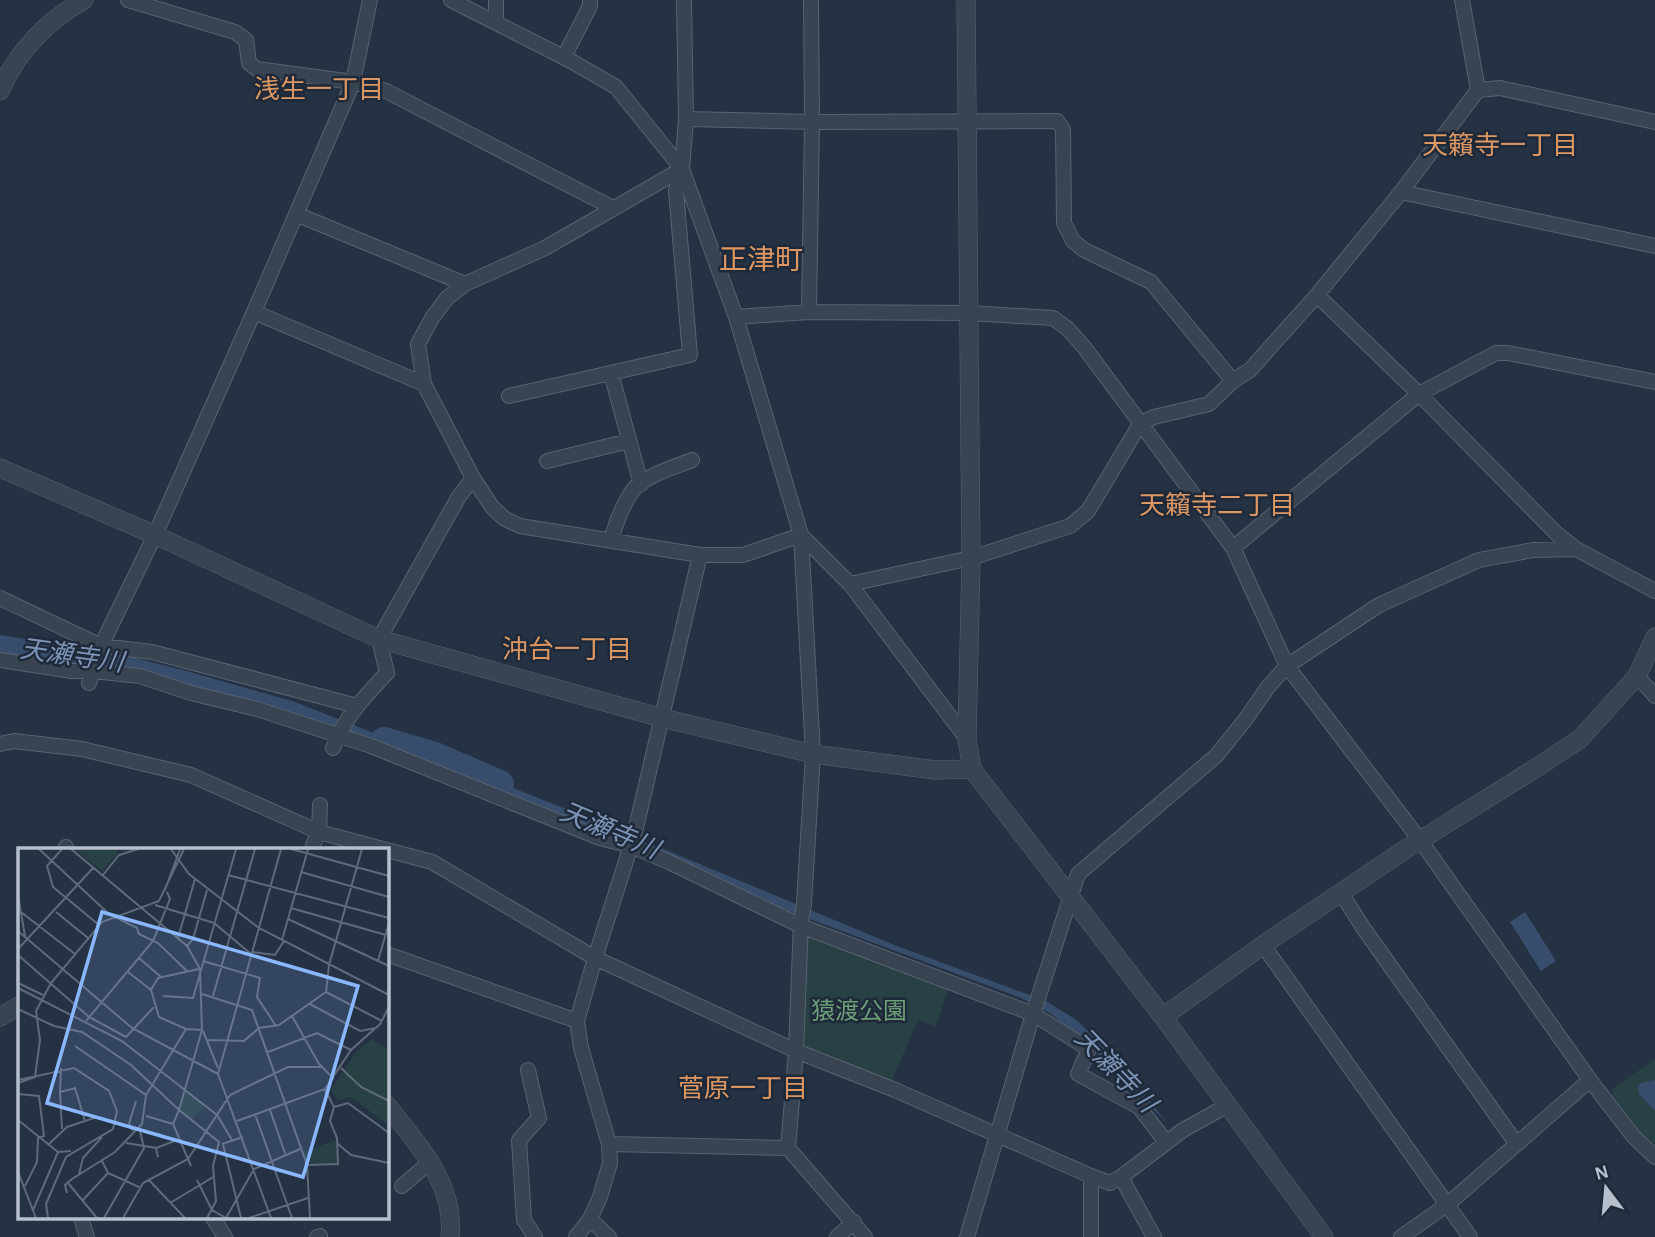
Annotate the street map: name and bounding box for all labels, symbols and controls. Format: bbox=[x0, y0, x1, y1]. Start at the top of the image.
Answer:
district label: 浅生一丁目 bbox=[254, 76, 384, 103]
district label: 天籟寺一丁目 bbox=[1422, 132, 1578, 159]
district label: 正津町 bbox=[719, 245, 803, 275]
district label: 天籟寺二丁目 bbox=[1139, 492, 1295, 519]
water label: 天瀬寺川 bbox=[19, 635, 128, 677]
district label: 沖台一丁目 bbox=[502, 636, 632, 663]
water label: 天瀬寺川 bbox=[557, 798, 666, 864]
inset map bbox=[18, 848, 388, 1220]
park label: 猿渡公園 bbox=[811, 998, 907, 1024]
water label: 天瀬寺川 bbox=[1070, 1024, 1164, 1119]
district label: 菅原一丁目 bbox=[678, 1075, 808, 1102]
north arrow bbox=[1571, 1153, 1641, 1223]
text: N bbox=[1593, 1162, 1611, 1184]

